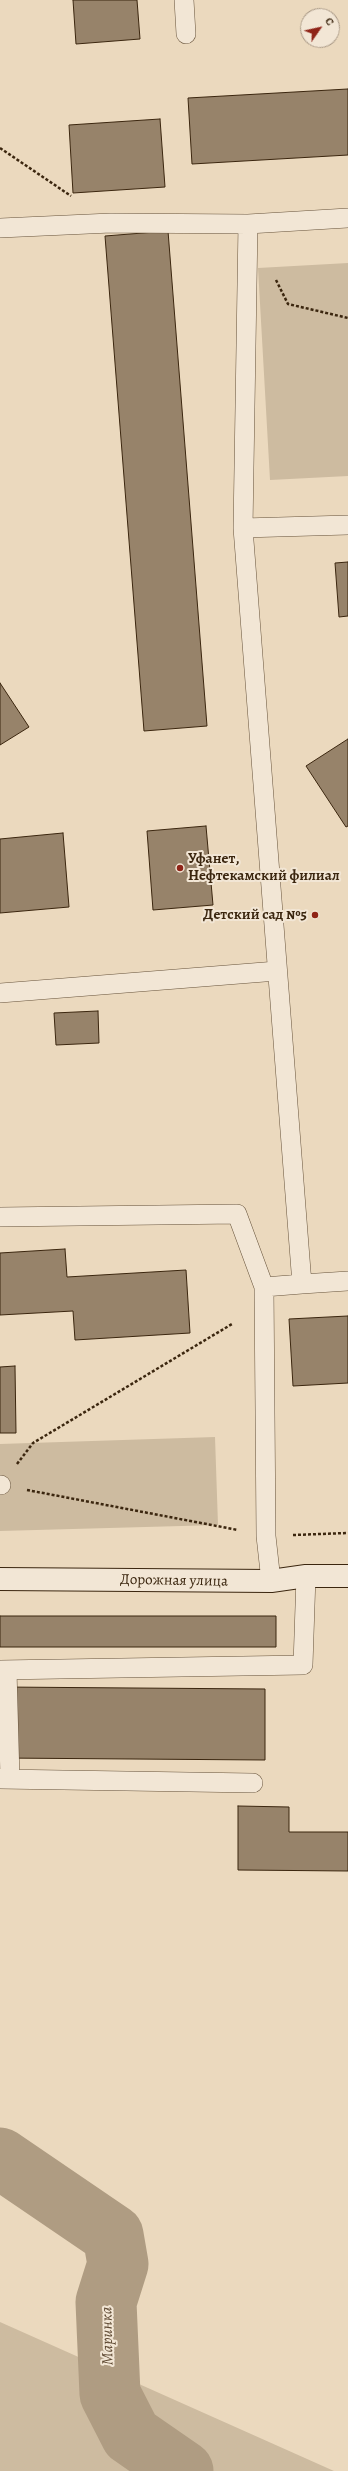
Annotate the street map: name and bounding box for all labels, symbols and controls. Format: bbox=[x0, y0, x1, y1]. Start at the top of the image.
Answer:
north arrow bbox=[300, 8, 340, 48]
text: С bbox=[321, 15, 338, 29]
place label: Уфанет, Нефтекамский филиал bbox=[188, 850, 340, 885]
marker: Уфанет, Нефтекамский филиал bbox=[175, 863, 185, 873]
place label: Детский сад №5 bbox=[203, 906, 307, 924]
marker: Детский сад №5 bbox=[310, 910, 320, 920]
street label: Дорожная улица bbox=[120, 1571, 228, 1591]
water label: Маринка bbox=[98, 2307, 118, 2365]

